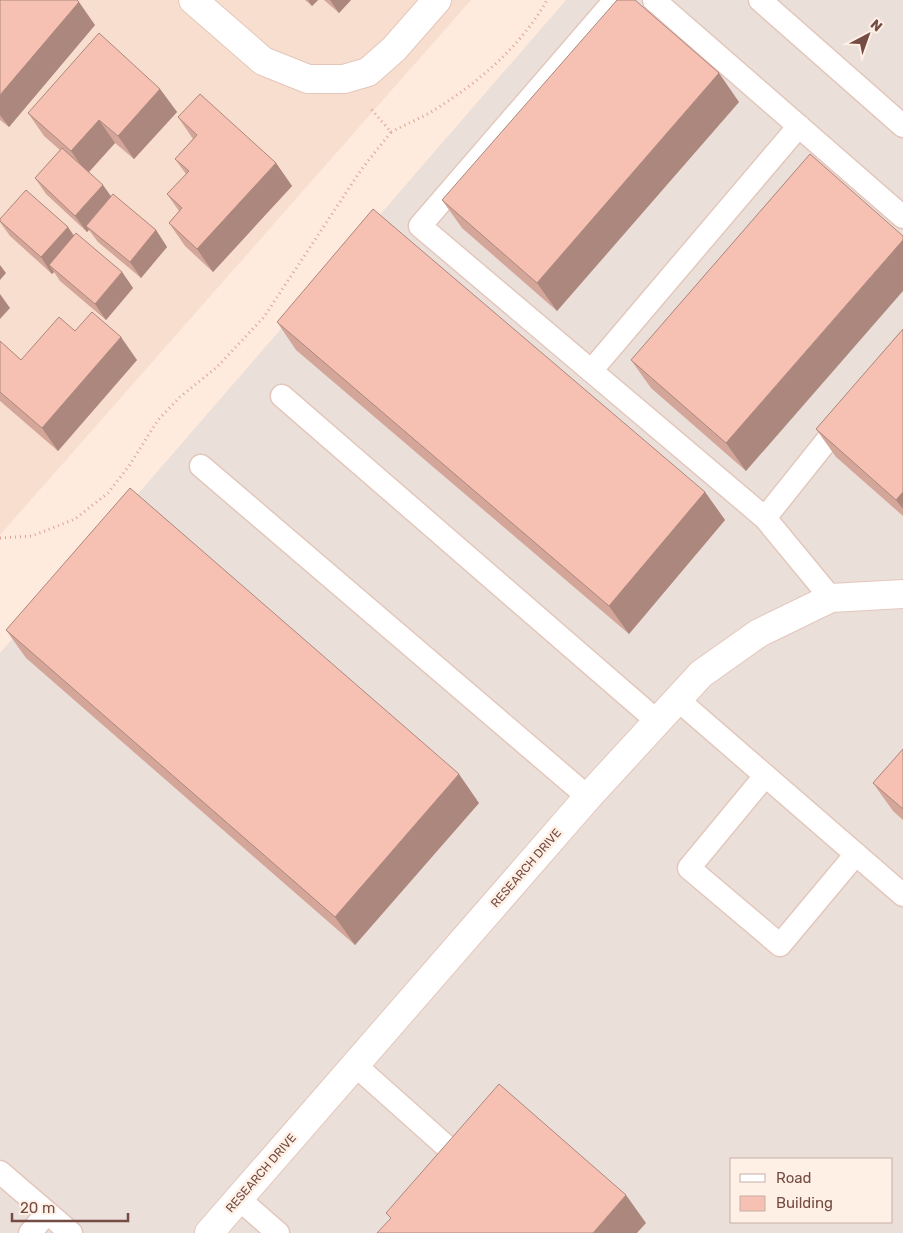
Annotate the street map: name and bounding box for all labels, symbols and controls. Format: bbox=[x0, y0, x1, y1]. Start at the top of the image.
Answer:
north arrow bbox=[843, 10, 893, 60]
text: N bbox=[867, 16, 886, 35]
street label: RESEARCH DRIVE bbox=[488, 826, 564, 910]
street label: RESEARCH DRIVE bbox=[223, 1131, 299, 1215]
legend bbox=[730, 1158, 893, 1223]
text: Road bbox=[776, 1169, 812, 1187]
scale bar bbox=[12, 1190, 129, 1222]
text: Building bbox=[776, 1194, 833, 1212]
text: 20 m bbox=[20, 1199, 55, 1217]

